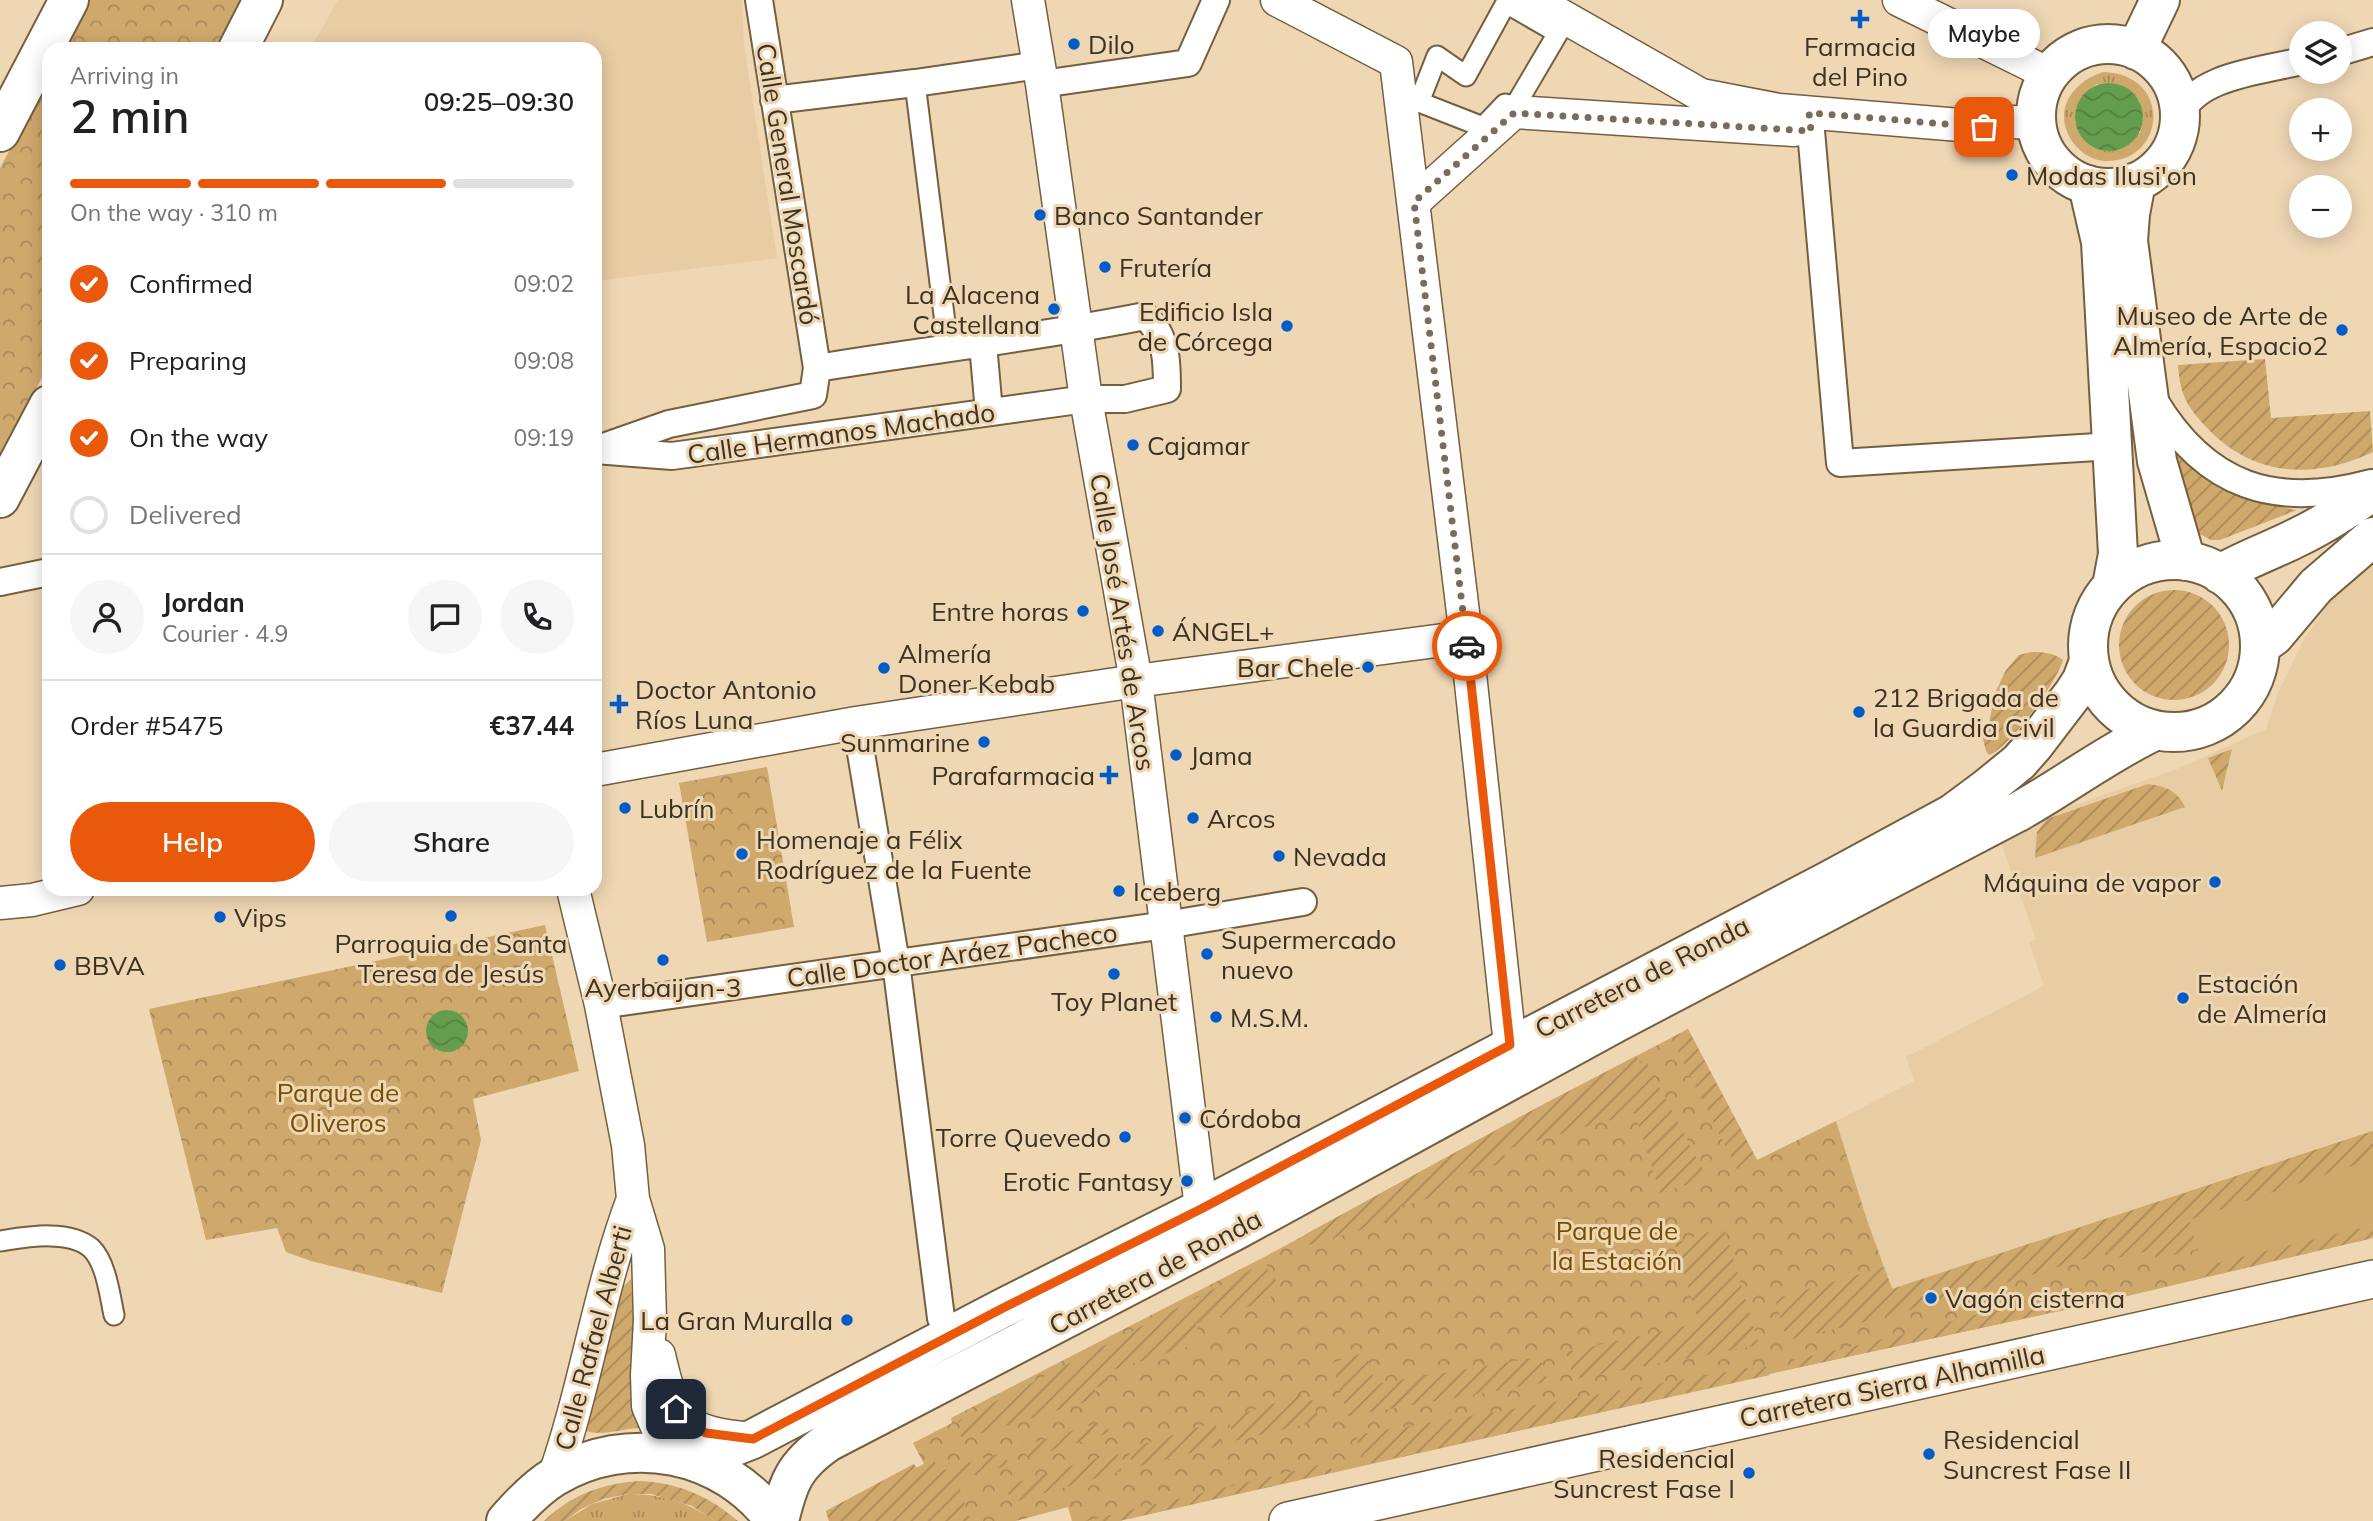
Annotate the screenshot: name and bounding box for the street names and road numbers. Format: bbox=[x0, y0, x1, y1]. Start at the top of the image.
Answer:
street label: Calle General Moscardó bbox=[749, 41, 827, 327]
street label: Calle Hermanos Machado bbox=[685, 395, 997, 471]
street label: Calle José Artés de Arcos bbox=[1083, 471, 1163, 773]
street label: Carretera de Ronda bbox=[1529, 909, 1755, 1045]
street label: Calle Doctor Aráez Pacheco bbox=[785, 915, 1119, 995]
street label: Carretera de Ronda bbox=[1043, 1202, 1267, 1342]
street label: Calle Rafael Alberti bbox=[547, 1222, 639, 1454]
street label: Carretera Sierra Alhamilla bbox=[1736, 1337, 2048, 1435]

